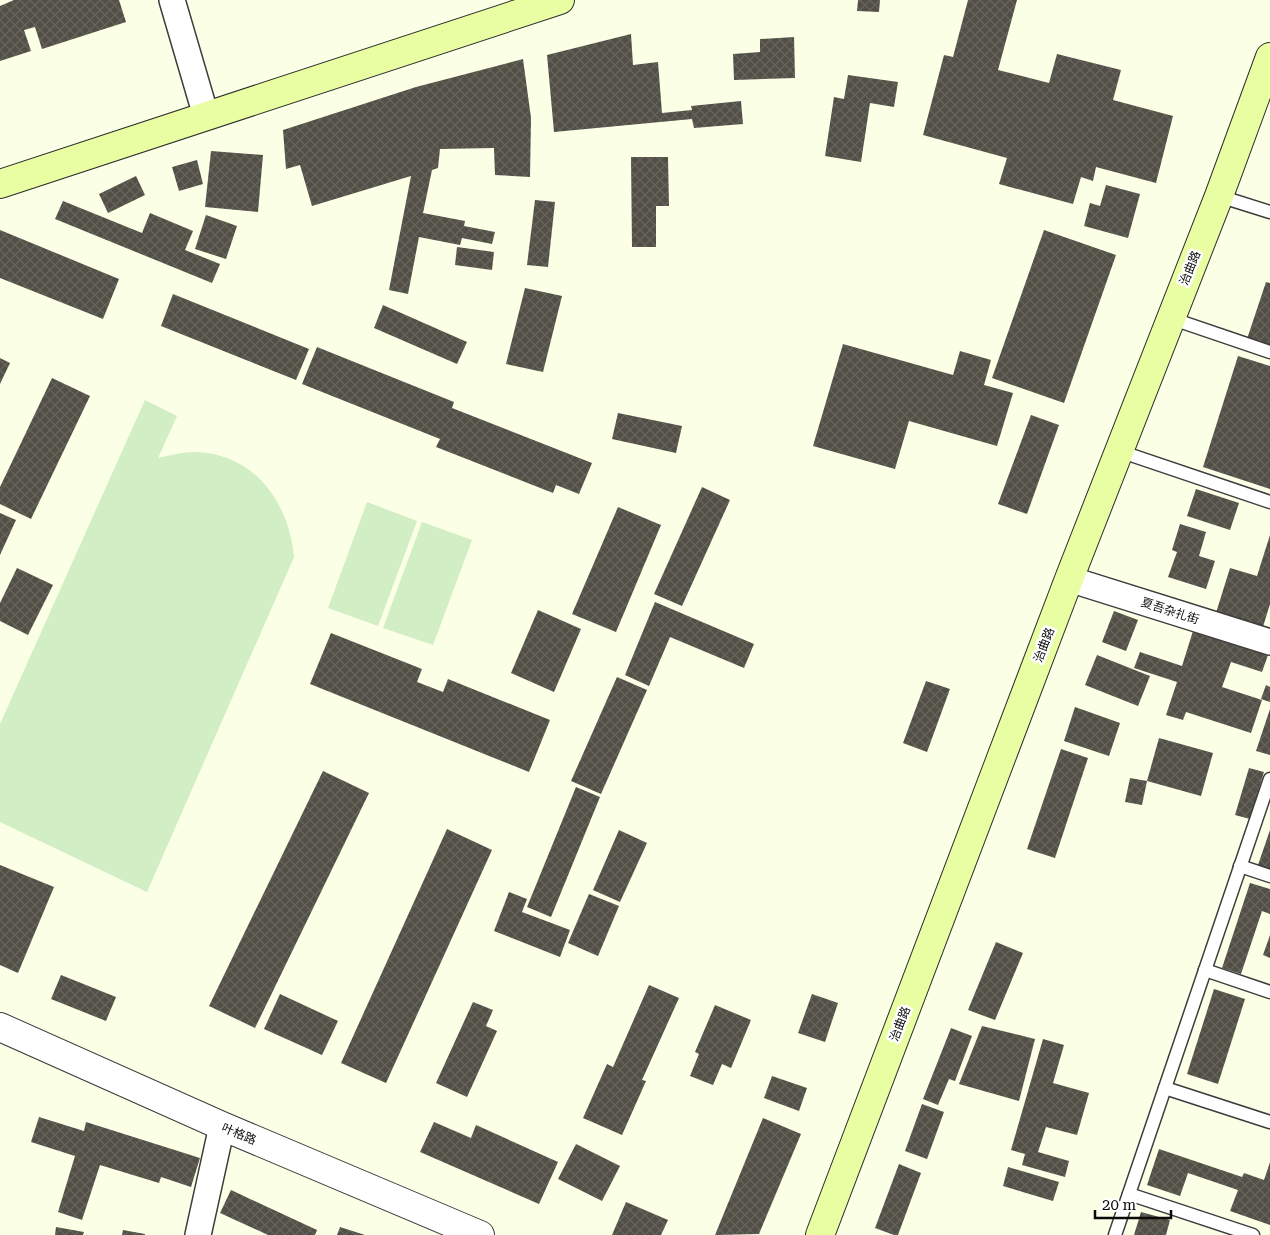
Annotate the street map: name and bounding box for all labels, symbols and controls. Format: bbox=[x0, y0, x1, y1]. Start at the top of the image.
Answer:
street label: 治曲路 bbox=[1177, 249, 1203, 287]
street label: 夏吾杂扎街 bbox=[1139, 595, 1201, 627]
street label: 治曲路 bbox=[1031, 626, 1057, 664]
street label: 治曲路 bbox=[887, 1005, 913, 1043]
street label: 叶格路 bbox=[220, 1121, 258, 1147]
scale bar bbox=[1095, 1188, 1171, 1220]
text: 20 m bbox=[1102, 1196, 1137, 1214]

